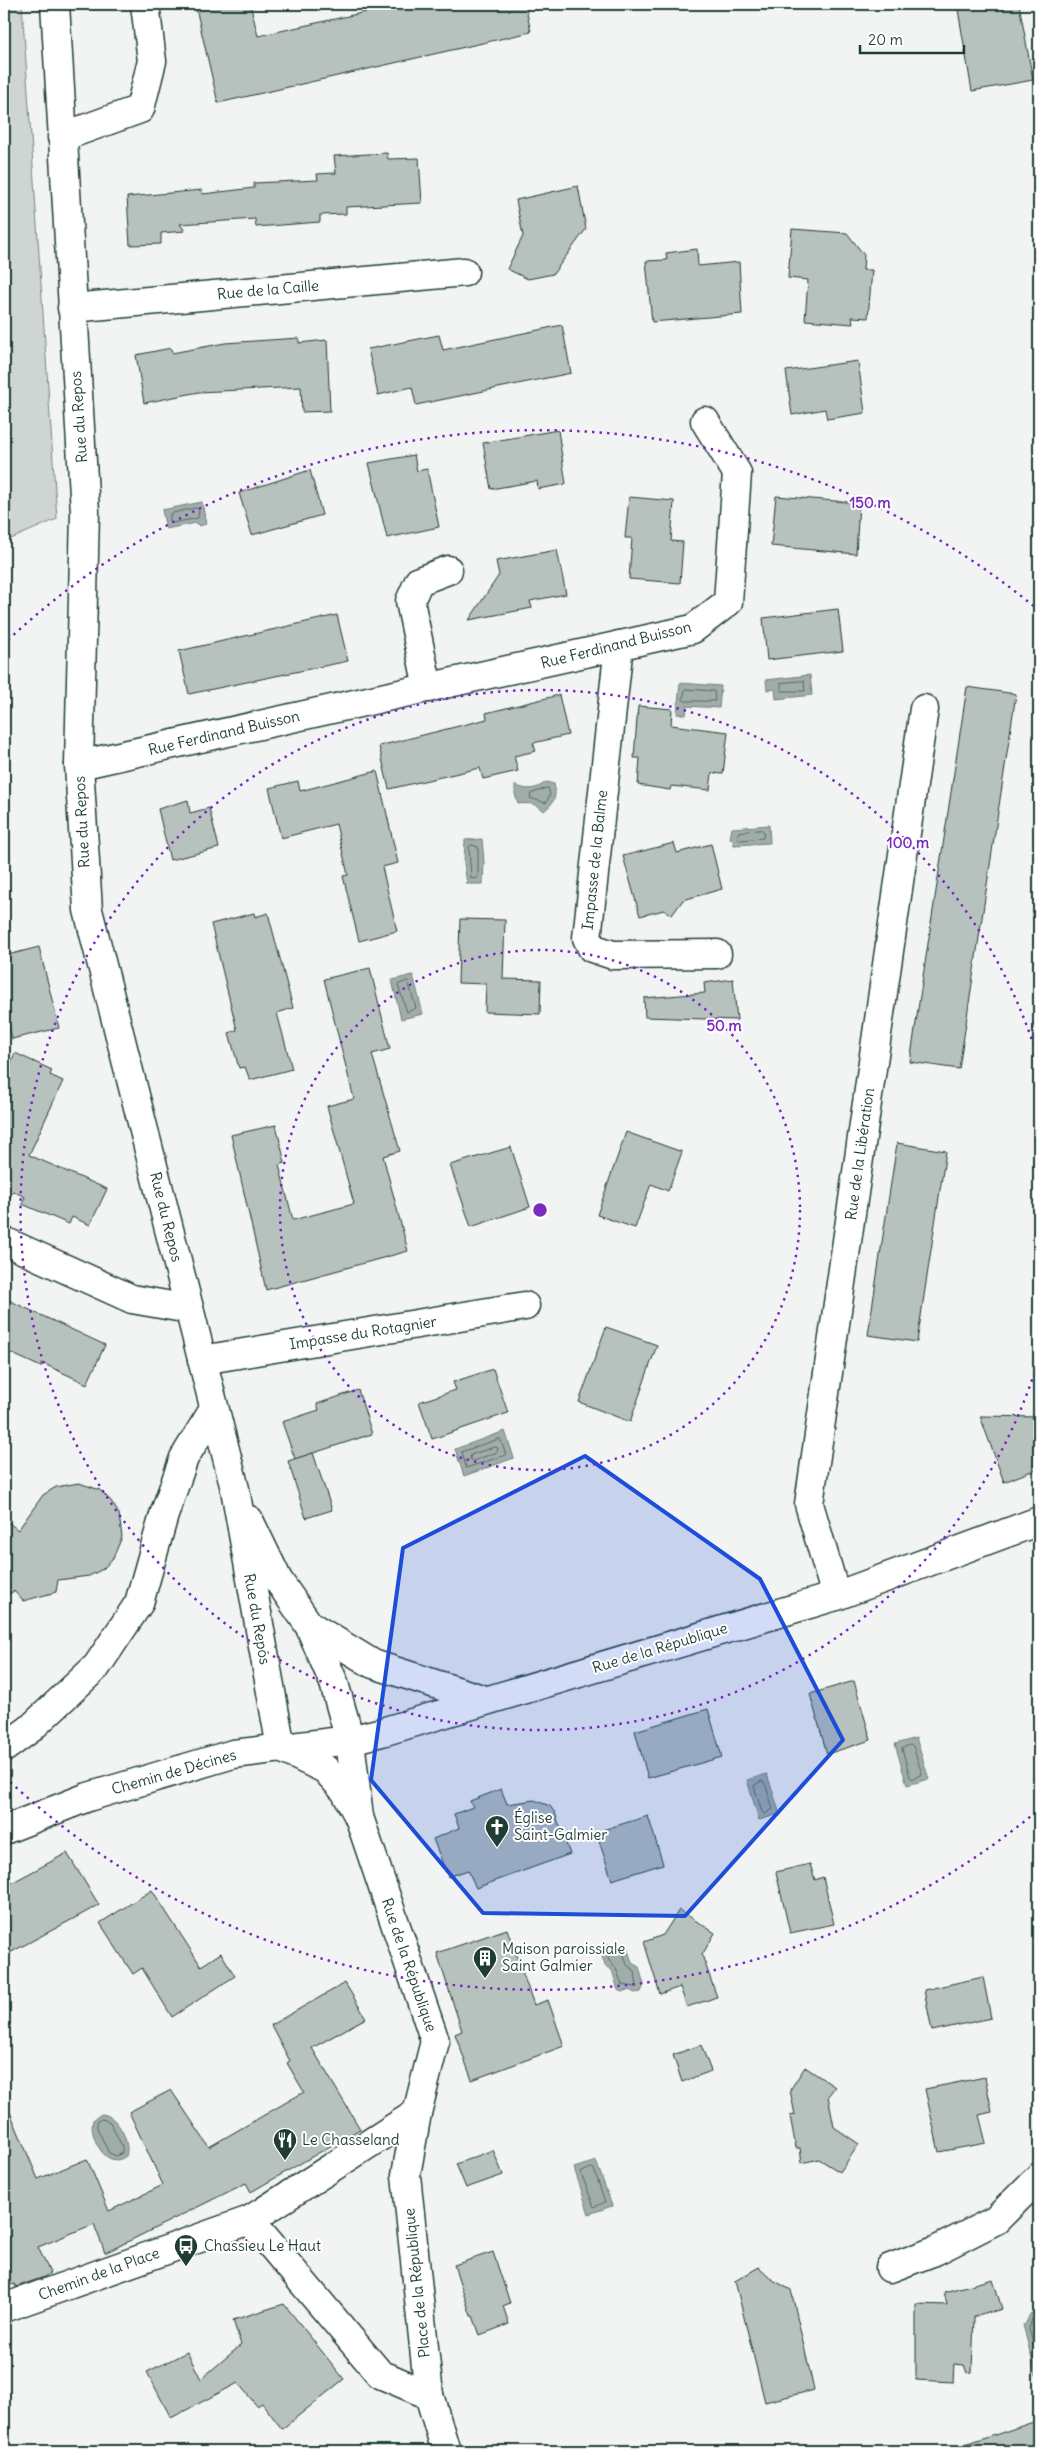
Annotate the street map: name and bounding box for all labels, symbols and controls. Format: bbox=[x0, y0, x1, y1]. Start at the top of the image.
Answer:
scale bar bbox=[860, 22, 964, 54]
text: 20 m bbox=[868, 30, 903, 49]
street label: Rue de la Caille bbox=[216, 276, 320, 303]
street label: Rue du Repos bbox=[66, 370, 91, 464]
text: 150 m bbox=[849, 493, 891, 512]
street label: Rue Ferdinand Buisson bbox=[539, 617, 694, 672]
street label: Rue Ferdinand Buisson bbox=[146, 706, 302, 759]
street label: Rue du Repos bbox=[70, 775, 93, 868]
street label: Impasse de la Balme bbox=[578, 789, 611, 931]
text: 100 m bbox=[887, 833, 929, 852]
text: 50 m bbox=[706, 1016, 742, 1035]
street label: Rue de la Libération bbox=[841, 1086, 878, 1221]
street label: Rue du Repos bbox=[146, 1170, 187, 1264]
centre of rings bbox=[531, 1201, 549, 1219]
street label: Impasse du Rotagnier bbox=[288, 1311, 438, 1354]
street label: Rue du Repos bbox=[240, 1572, 275, 1666]
street label: Rue de la République bbox=[590, 1618, 730, 1677]
street label: Chemin de Décines bbox=[109, 1745, 239, 1798]
place label: Église Saint-Galmier bbox=[514, 1808, 607, 1844]
church icon: Église Saint-Galmier bbox=[484, 1814, 510, 1848]
street label: Rue de la République bbox=[378, 1895, 441, 2034]
place label: Maison paroissiale Saint Galmier bbox=[502, 1939, 625, 1975]
building icon: Maison paroissiale Saint Galmier bbox=[472, 1945, 498, 1979]
restaurant icon: Le Chasseland bbox=[272, 2127, 298, 2161]
place label: Le Chasseland bbox=[302, 2130, 400, 2149]
street label: Place de la République bbox=[399, 2207, 434, 2359]
bus stop icon: Chassieu Le Haut bbox=[173, 2233, 199, 2267]
place label: Chassieu Le Haut bbox=[204, 2236, 321, 2255]
street label: Chemin de la Place bbox=[36, 2243, 162, 2304]

